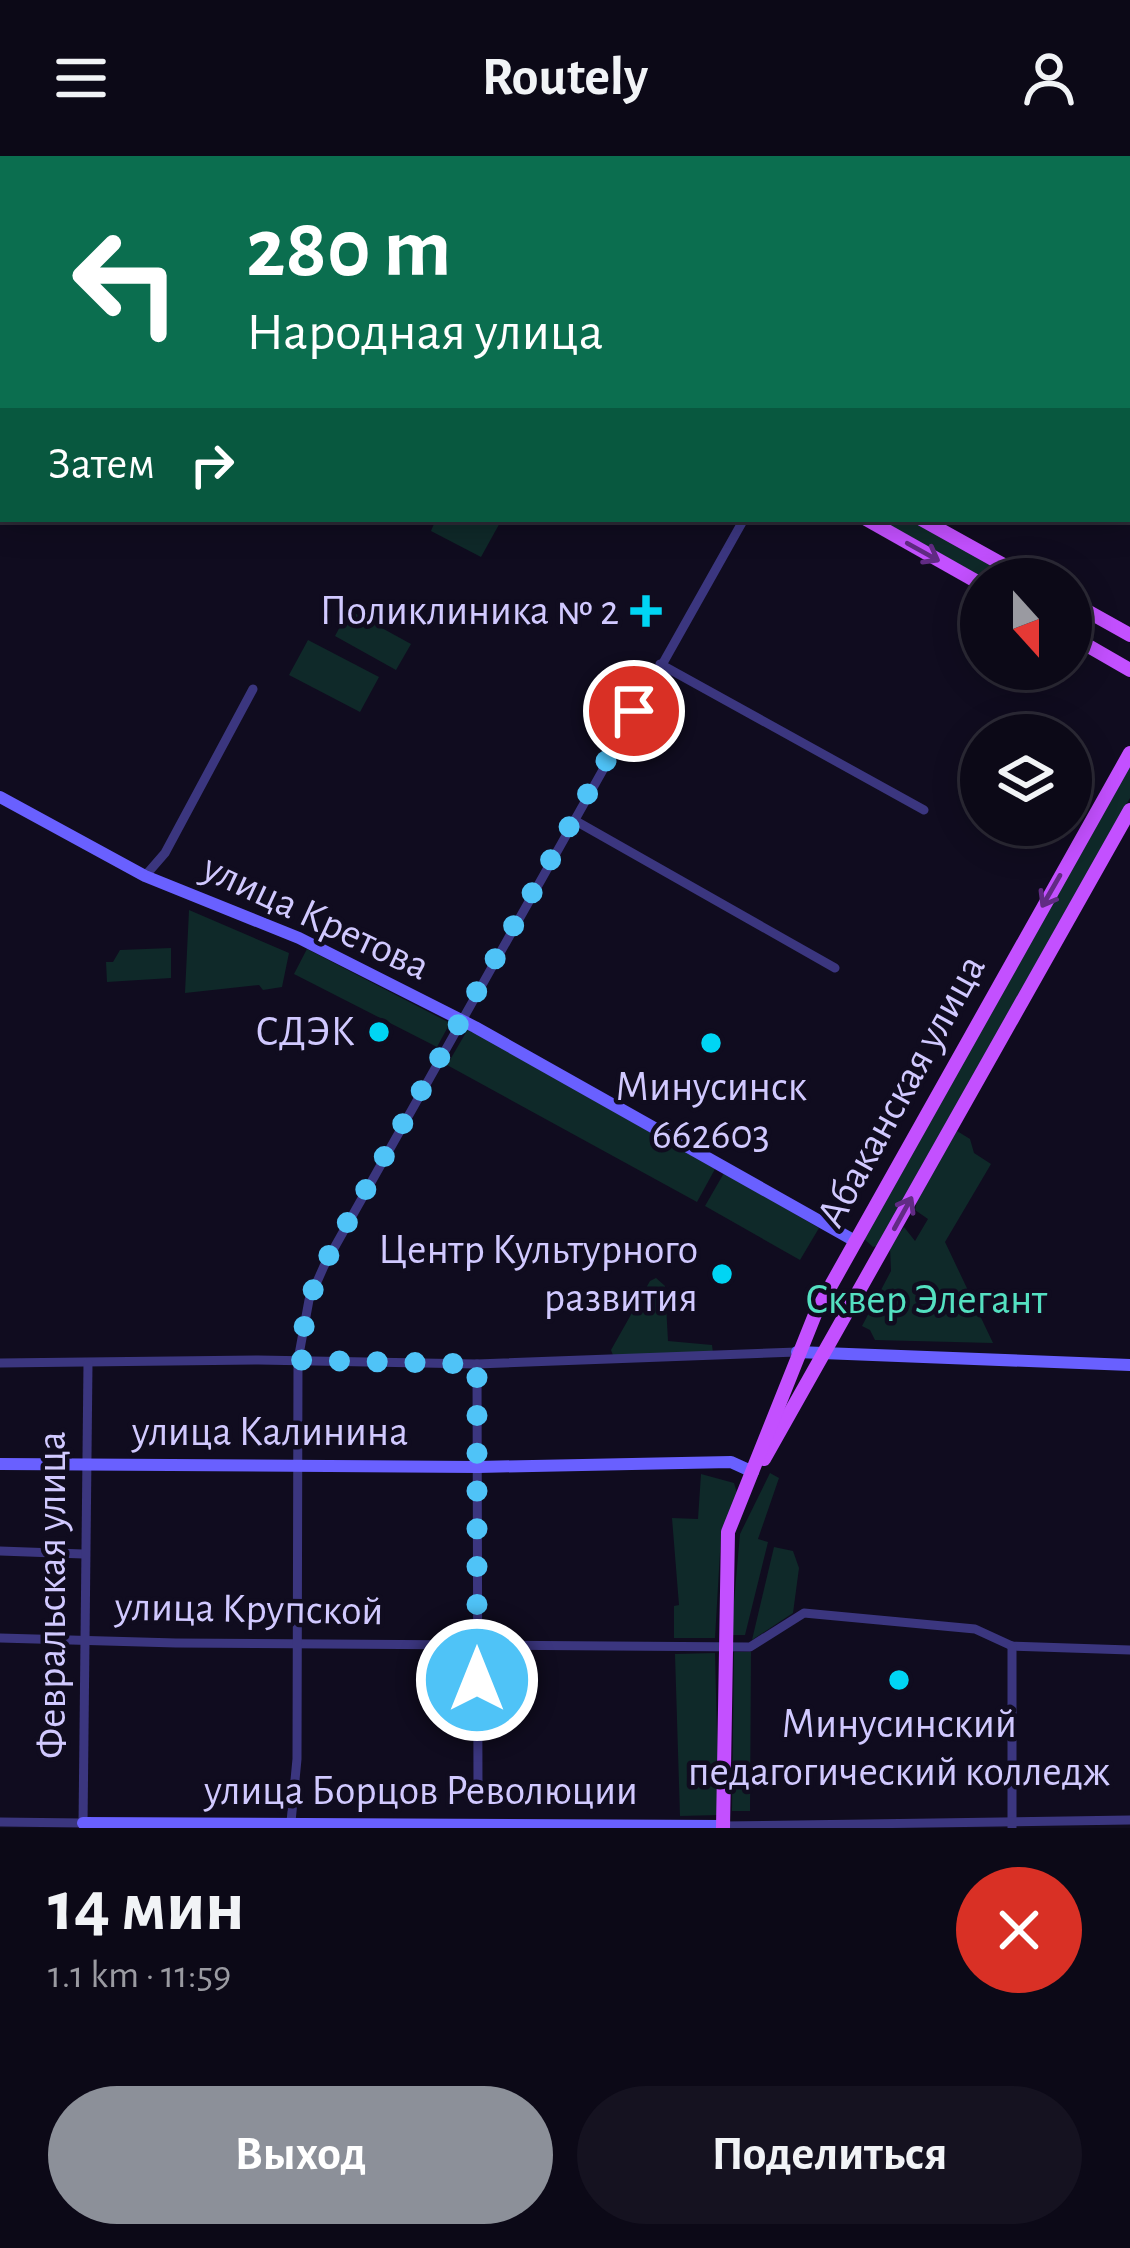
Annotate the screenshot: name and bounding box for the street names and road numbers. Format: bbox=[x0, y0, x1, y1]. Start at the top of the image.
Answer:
street label: улица Кретова bbox=[195, 846, 436, 988]
street label: Абаканская улица bbox=[809, 948, 993, 1234]
street label: улица Калинина bbox=[131, 1411, 408, 1453]
street label: Февральская улица bbox=[31, 1431, 73, 1759]
street label: улица Крупской bbox=[113, 1586, 384, 1632]
street label: улица Борцов Революции bbox=[203, 1770, 638, 1812]

